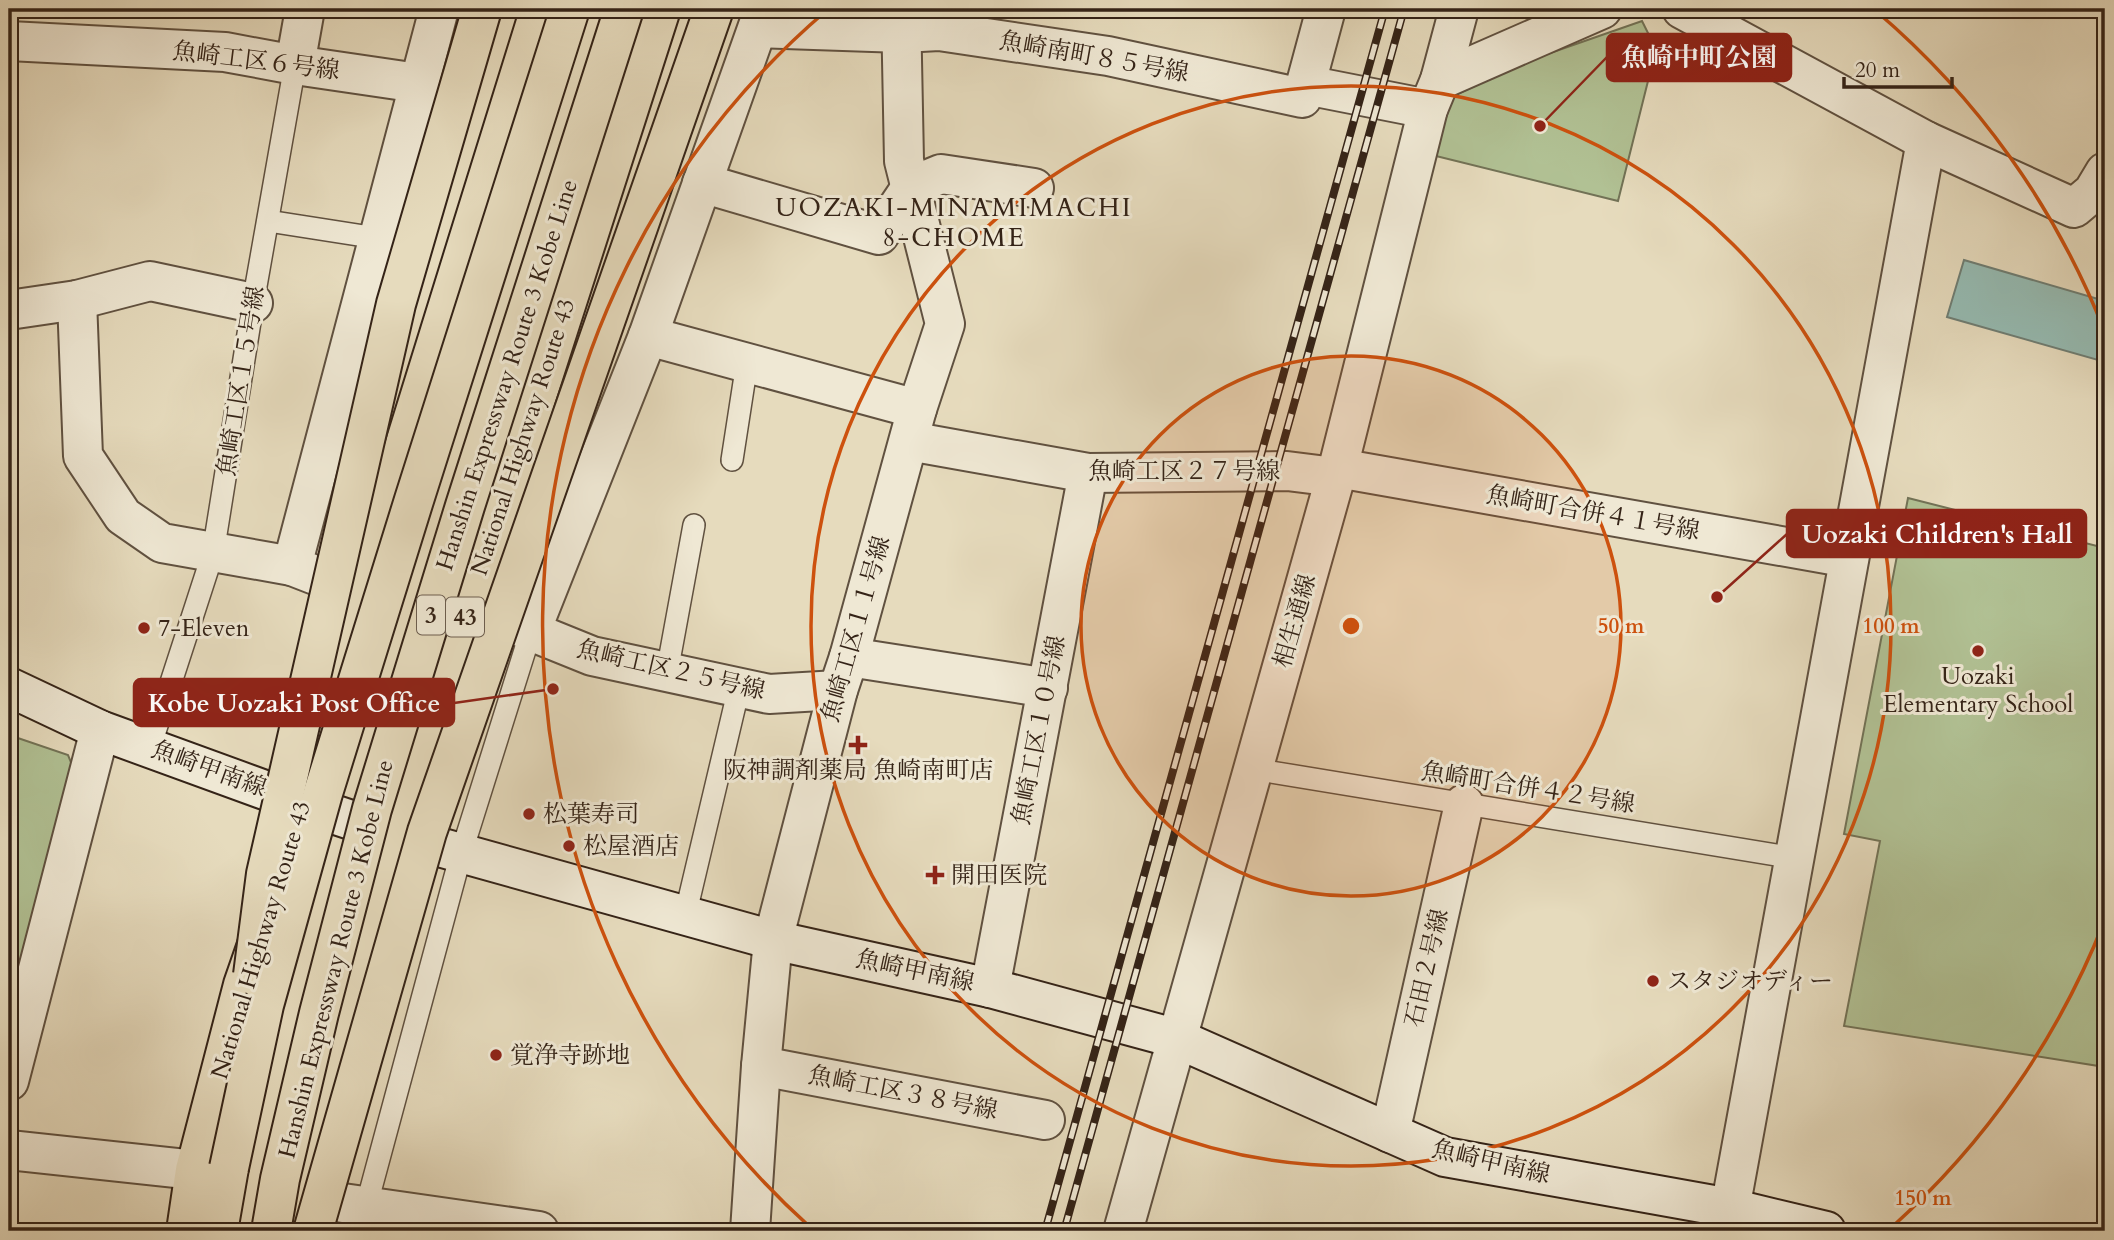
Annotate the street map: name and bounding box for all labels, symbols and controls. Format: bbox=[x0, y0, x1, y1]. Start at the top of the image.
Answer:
street label: 魚崎南町８５号線 bbox=[997, 24, 1191, 90]
street label: 魚崎工区６号線 bbox=[171, 34, 341, 88]
callout: 魚崎中町公園 bbox=[1607, 34, 1791, 81]
text: 魚崎中町公園 bbox=[1621, 40, 1777, 75]
scale bar bbox=[1844, 46, 1953, 90]
text: 20 m bbox=[1855, 56, 1900, 85]
street label: Hanshin Expressway Route 3 Kobe Line bbox=[428, 175, 586, 575]
district label: UOZAKI-MINAMIMACHI 8-CHOME bbox=[775, 190, 1133, 255]
street label: 魚崎工区１５号線 bbox=[210, 284, 272, 478]
street label: National Highway Route 43 bbox=[463, 294, 583, 580]
street label: 魚崎工区２７号線 bbox=[1088, 455, 1280, 488]
street label: 魚崎町合併４１号線 bbox=[1484, 478, 1702, 548]
callout: Uozaki Children's Hall bbox=[1787, 510, 2086, 557]
text: Uozaki Children's Hall bbox=[1801, 517, 2073, 552]
street label: 魚崎工区１１号線 bbox=[814, 532, 898, 726]
street label: 相生通線 bbox=[1266, 570, 1324, 672]
road number: 3 bbox=[417, 596, 445, 635]
road number: 43 bbox=[446, 597, 484, 636]
place label: 7-Eleven bbox=[158, 612, 250, 645]
text: 50 m bbox=[1598, 612, 1645, 641]
text: 100 m bbox=[1862, 612, 1920, 641]
centre of rings bbox=[1339, 614, 1363, 638]
marker: 7-Eleven bbox=[136, 620, 152, 636]
street label: 魚崎工区２５号線 bbox=[574, 632, 768, 708]
street label: 魚崎工区１０号線 bbox=[1004, 633, 1074, 827]
marker: Uozaki Elementary School bbox=[1970, 643, 1986, 659]
place label: Uozaki Elementary School bbox=[1883, 660, 2073, 721]
callout: Kobe Uozaki Post Office bbox=[134, 679, 454, 726]
text: Kobe Uozaki Post Office bbox=[148, 686, 440, 721]
street label: 魚崎甲南線 bbox=[147, 733, 271, 805]
marker: 阪神調剤薬局 魚崎南町店 bbox=[850, 737, 866, 753]
place label: 阪神調剤薬局 魚崎南町店 bbox=[723, 754, 993, 787]
street label: 魚崎町合併４２号線 bbox=[1419, 755, 1637, 821]
street label: Hanshin Expressway Route 3 Kobe Line bbox=[270, 756, 402, 1162]
street label: National Highway Route 43 bbox=[203, 797, 319, 1083]
place label: 松葉寿司 bbox=[543, 798, 639, 831]
marker: 松葉寿司 bbox=[521, 806, 537, 822]
place label: 松屋酒店 bbox=[583, 830, 679, 863]
marker: 松屋酒店 bbox=[561, 838, 577, 854]
place label: 開田医院 bbox=[951, 859, 1047, 892]
marker: 開田医院 bbox=[925, 865, 945, 885]
street label: 石田２号線 bbox=[1397, 906, 1457, 1030]
street label: 魚崎甲南線 bbox=[853, 942, 977, 1000]
place label: スタジオディー bbox=[1667, 965, 1833, 998]
marker: スタジオディー bbox=[1645, 973, 1661, 989]
place label: 覚浄寺跡地 bbox=[510, 1039, 630, 1072]
marker: 覚浄寺跡地 bbox=[488, 1047, 504, 1063]
street label: 魚崎工区３８号線 bbox=[806, 1058, 1000, 1128]
street label: 魚崎甲南線 bbox=[1429, 1132, 1553, 1192]
text: 150 m bbox=[1894, 1184, 1952, 1213]

